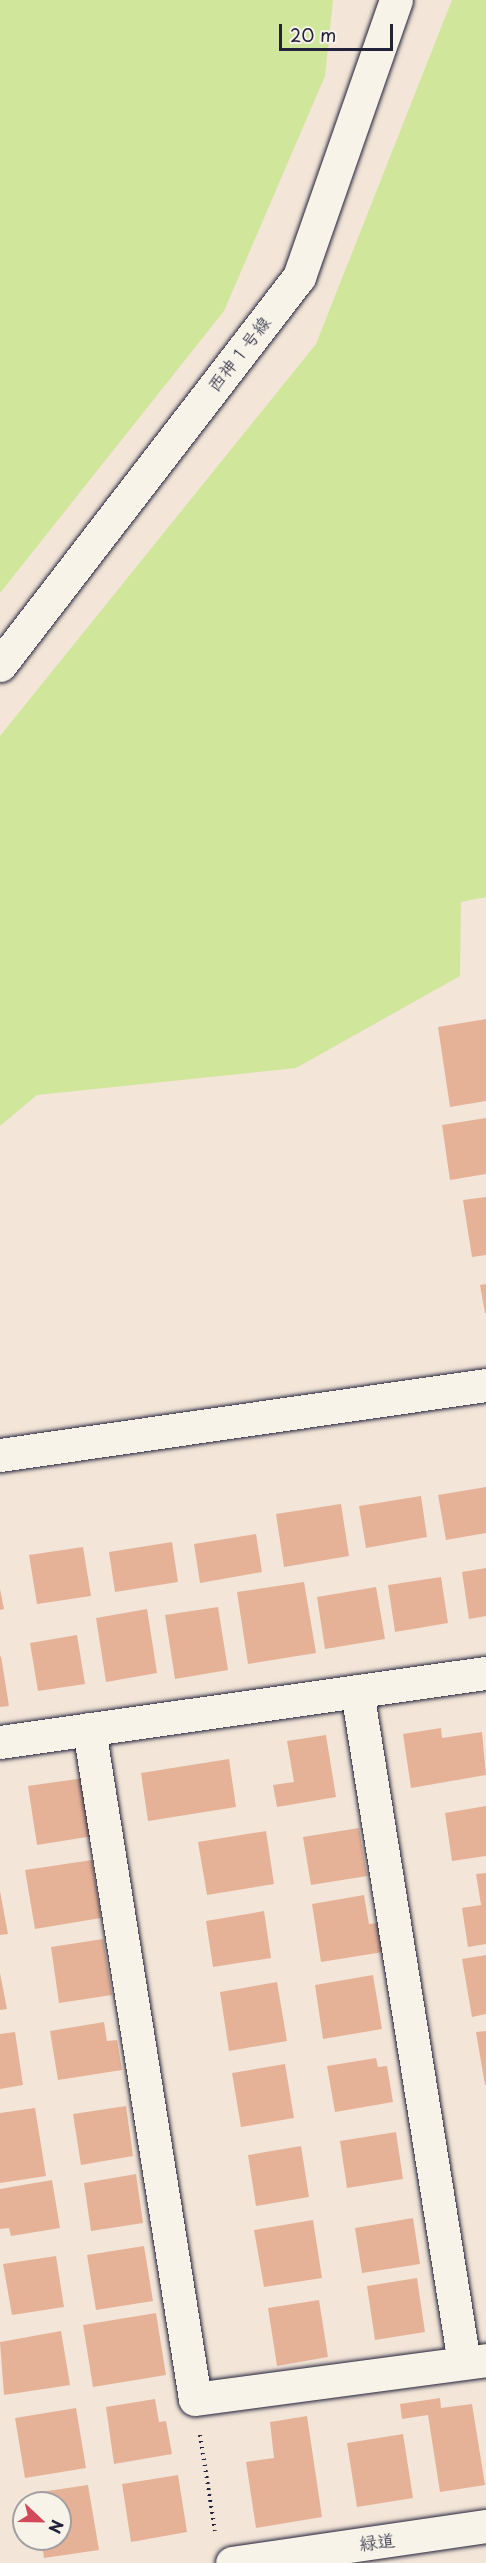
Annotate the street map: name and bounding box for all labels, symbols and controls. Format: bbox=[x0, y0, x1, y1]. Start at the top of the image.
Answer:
scale bar bbox=[282, 12, 396, 50]
text: 20 m bbox=[290, 21, 336, 48]
street label: 西神１号線 bbox=[203, 312, 275, 396]
north arrow bbox=[12, 2491, 72, 2551]
text: N bbox=[43, 2517, 70, 2537]
street label: 緑道 bbox=[358, 2529, 396, 2555]

